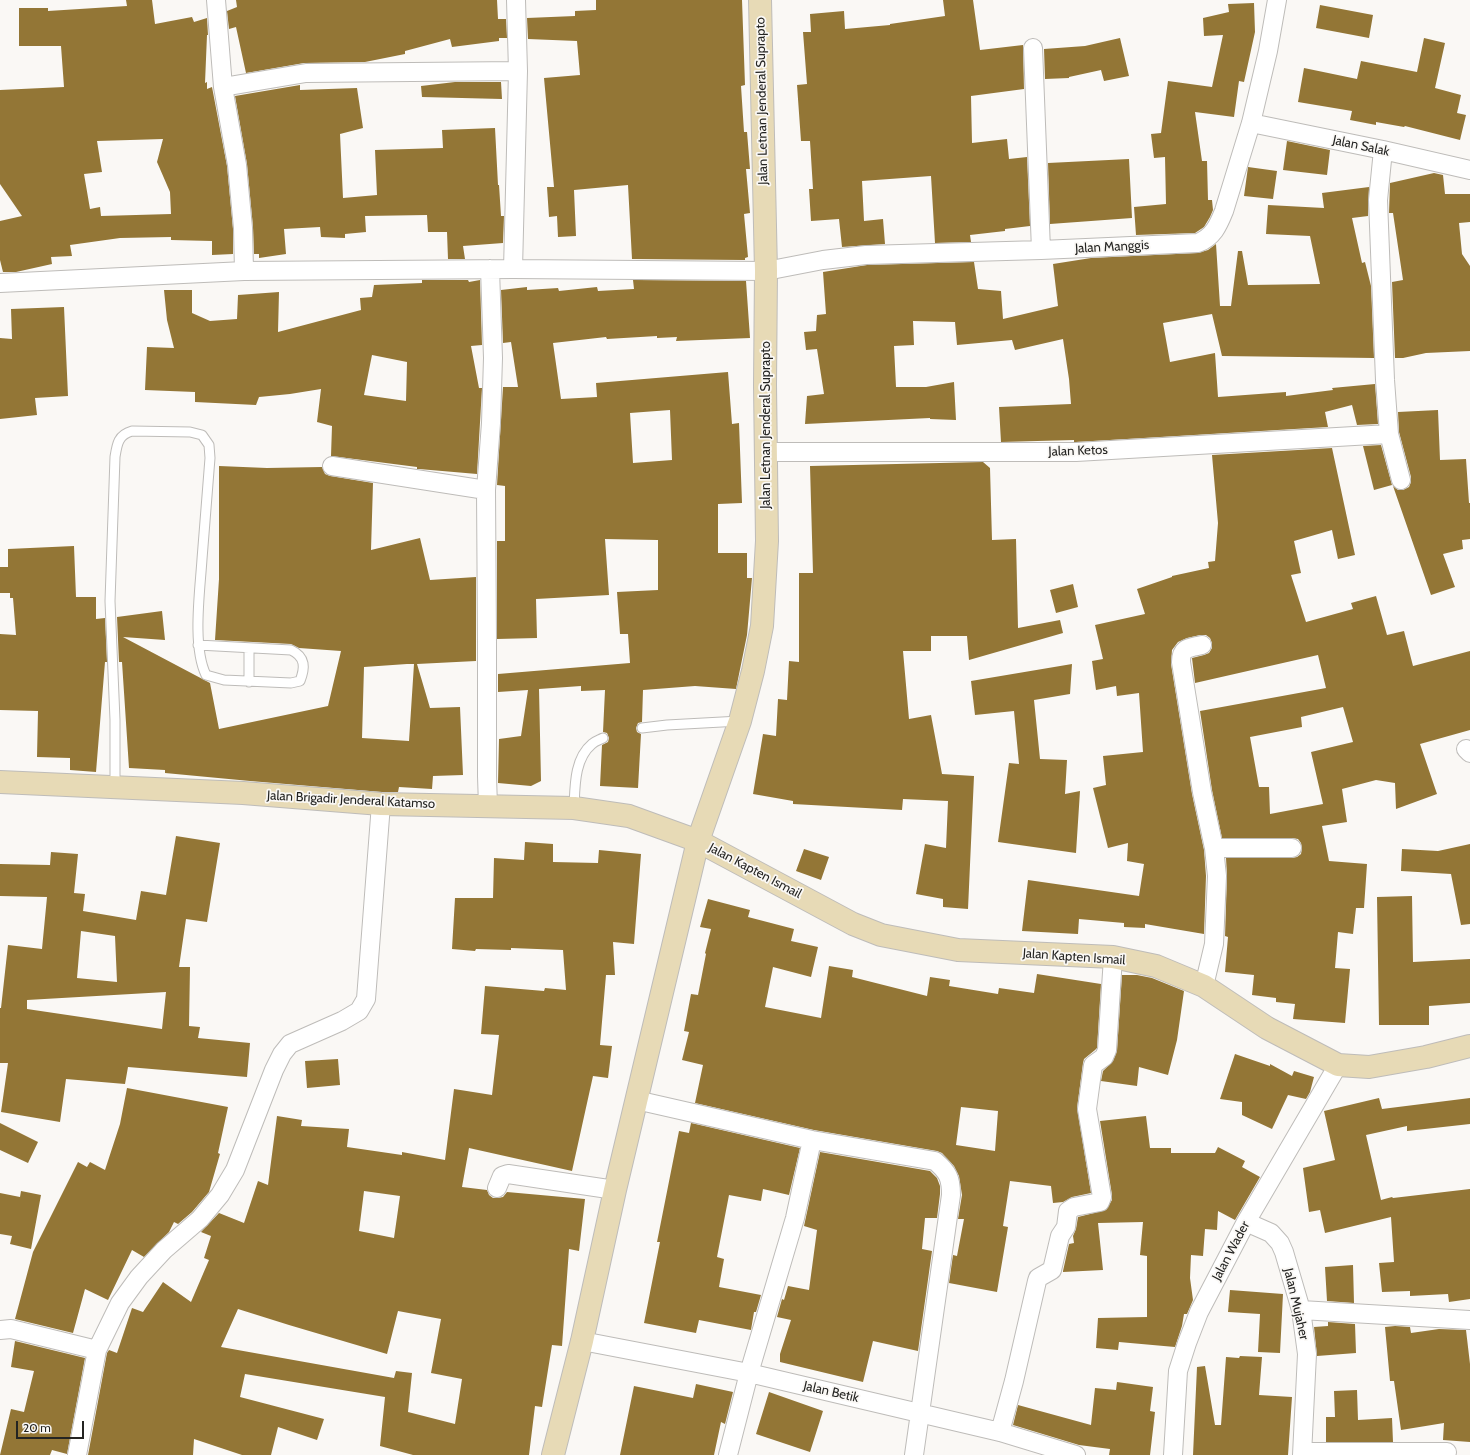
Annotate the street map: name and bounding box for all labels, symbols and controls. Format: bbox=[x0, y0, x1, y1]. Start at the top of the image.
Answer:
street label: Jalan Letnan Jenderal Suprapto bbox=[753, 17, 771, 185]
street label: Jalan Salak bbox=[1331, 132, 1391, 160]
street label: Jalan Manggis bbox=[1075, 237, 1149, 257]
street label: Jalan Letnan Jenderal Suprapto bbox=[758, 341, 774, 509]
street label: Jalan Ketos bbox=[1048, 442, 1108, 460]
street label: Jalan Brigadir Jenderal Katamso bbox=[267, 788, 435, 812]
street label: Jalan Kapten Ismail bbox=[706, 840, 804, 902]
street label: Jalan Kapten Ismail bbox=[1022, 946, 1126, 968]
street label: Jalan Wader bbox=[1209, 1219, 1253, 1283]
street label: Jalan Mujaher bbox=[1280, 1267, 1312, 1341]
street label: Jalan Betik bbox=[802, 1378, 860, 1406]
scale bar bbox=[18, 1413, 86, 1439]
text: 20 m bbox=[23, 1420, 51, 1435]

